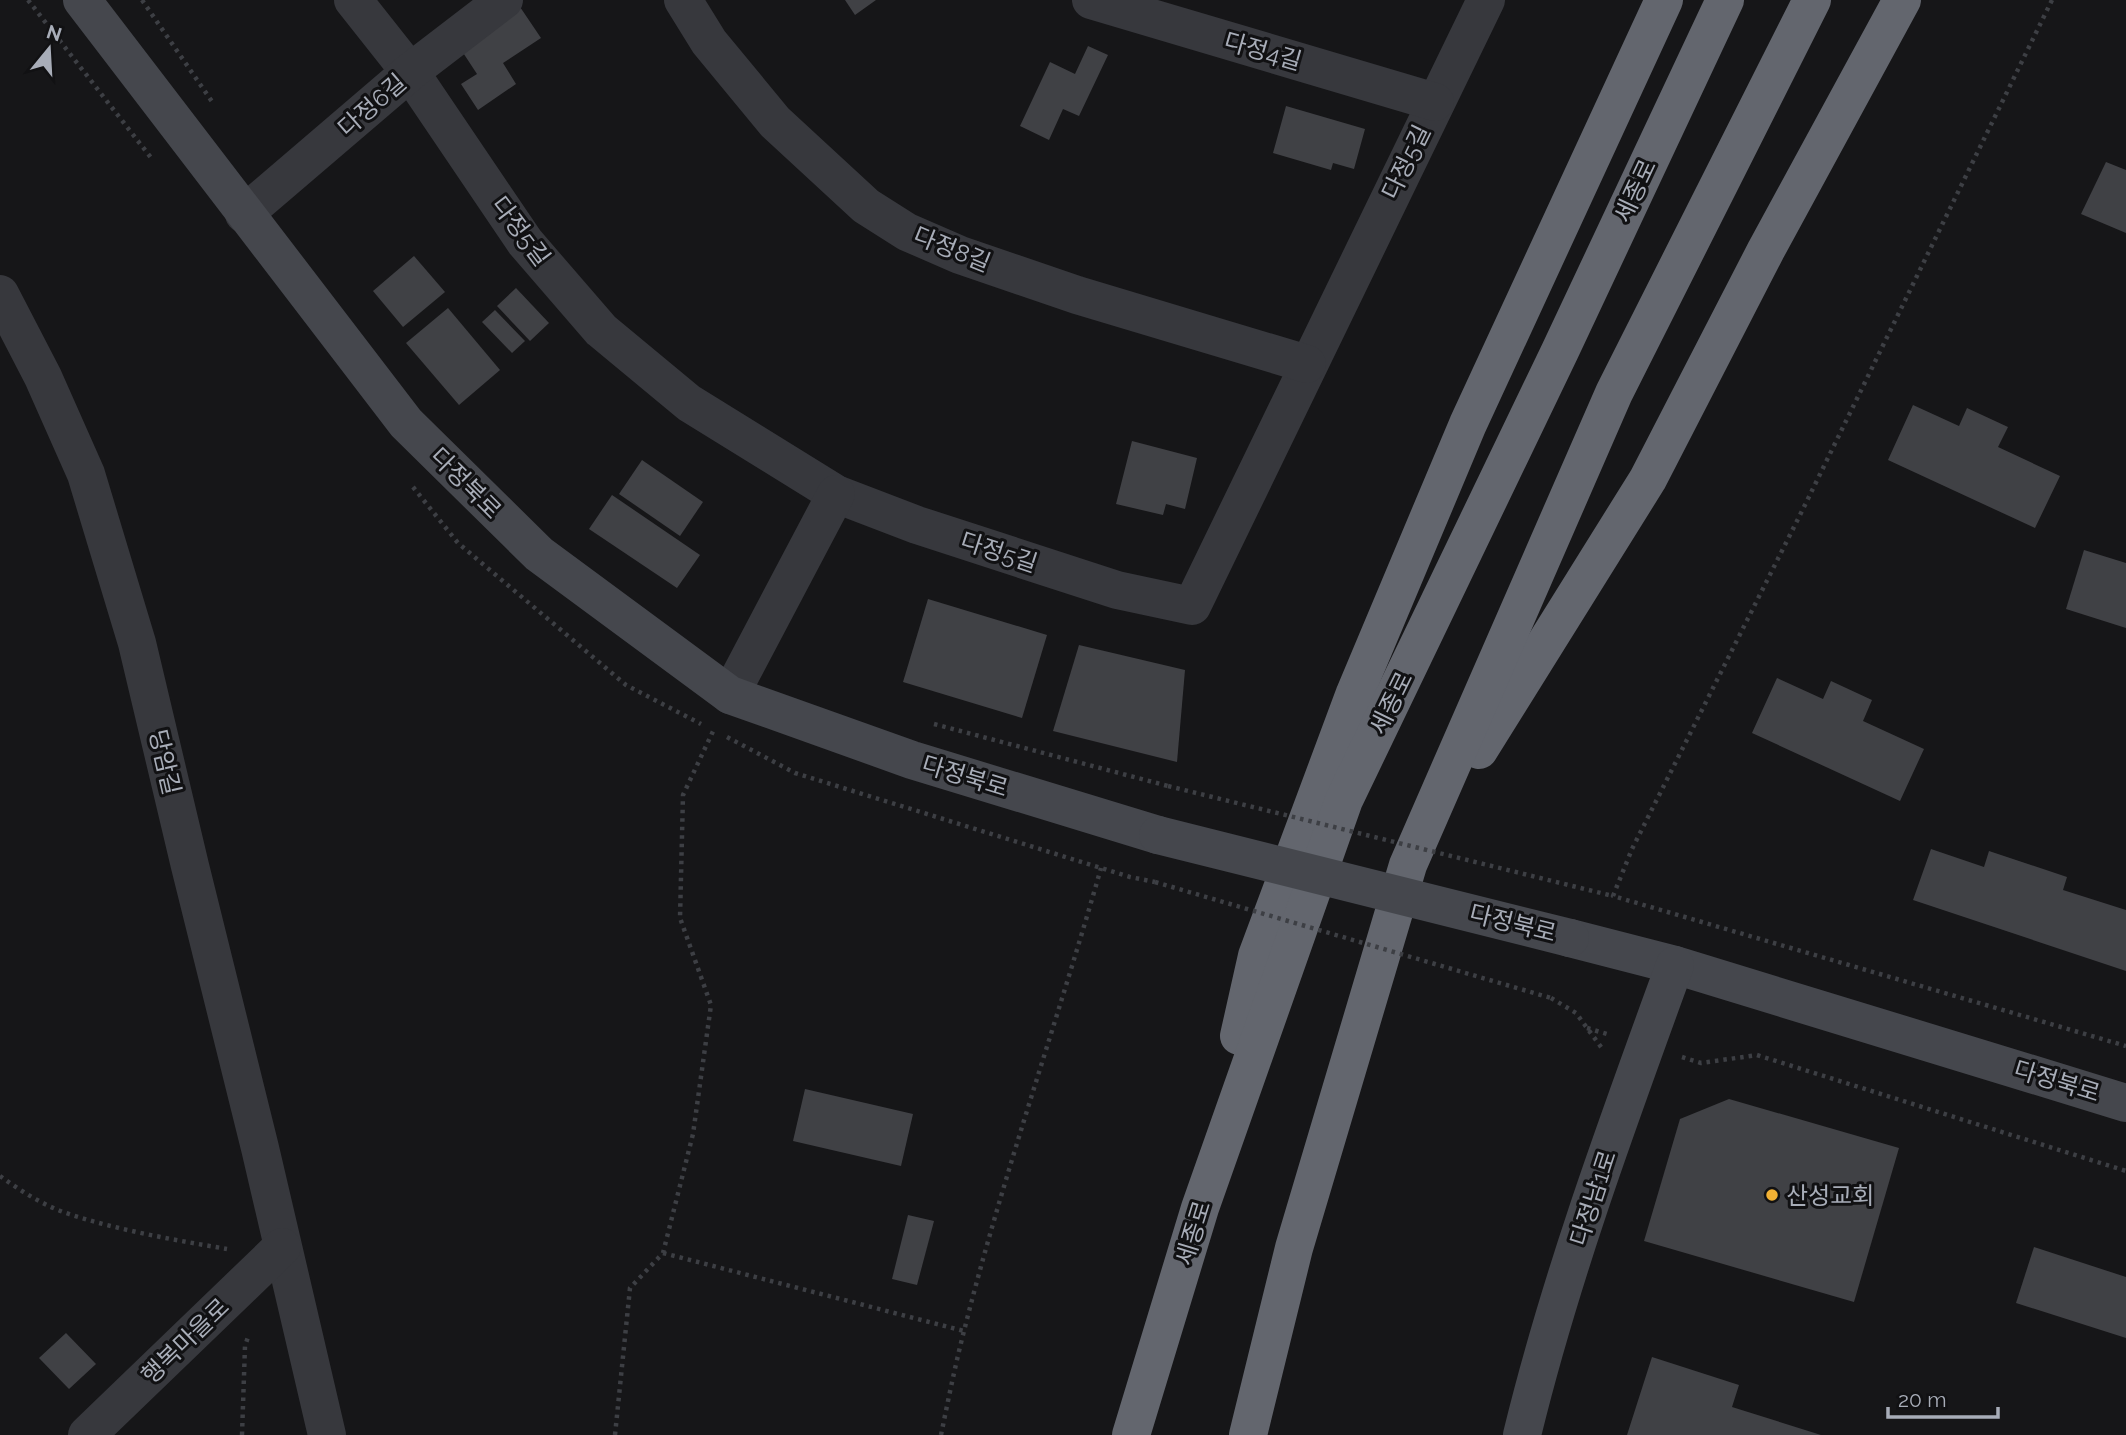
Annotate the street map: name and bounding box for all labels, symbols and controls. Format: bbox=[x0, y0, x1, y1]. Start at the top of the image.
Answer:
north arrow bbox=[14, 14, 84, 84]
text: N bbox=[44, 20, 65, 46]
street label: 다정4길 bbox=[1221, 26, 1305, 76]
street label: 다정6길 bbox=[332, 68, 412, 142]
street label: 다정5길 bbox=[1376, 120, 1436, 204]
street label: 세종로 bbox=[1608, 155, 1662, 227]
street label: 다정5길 bbox=[486, 191, 556, 271]
street label: 다정8길 bbox=[909, 220, 995, 278]
street label: 다정북로 bbox=[425, 442, 507, 524]
street label: 다정5길 bbox=[957, 526, 1041, 578]
street label: 세종로 bbox=[1363, 667, 1419, 739]
street label: 당암길 bbox=[143, 726, 187, 798]
street label: 다정북로 bbox=[919, 749, 1011, 803]
street label: 다정북로 bbox=[1467, 898, 1559, 948]
street label: 다정북로 bbox=[2011, 1054, 2103, 1108]
street label: 다정남1로 bbox=[1564, 1147, 1622, 1249]
place label: 산성교회 bbox=[1786, 1181, 1874, 1210]
marker: 산성교회 bbox=[1764, 1187, 1780, 1203]
street label: 세종로 bbox=[1169, 1197, 1217, 1269]
street label: 행복마을로 bbox=[135, 1292, 235, 1390]
scale bar bbox=[1888, 1376, 1998, 1420]
text: 20 m bbox=[1898, 1387, 1946, 1412]

